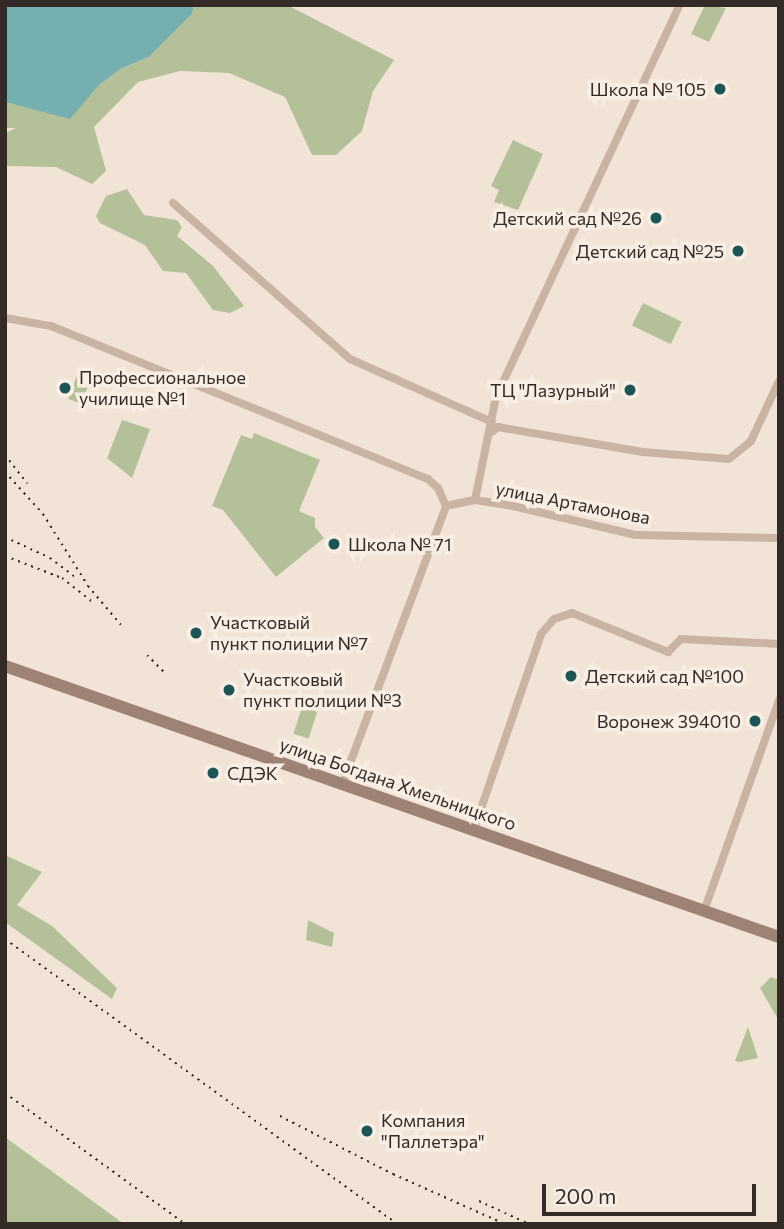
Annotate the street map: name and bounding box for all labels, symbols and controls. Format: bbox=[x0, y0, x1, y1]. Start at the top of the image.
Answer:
place label: Школа № 105 bbox=[590, 78, 706, 100]
marker: Школа № 105 bbox=[712, 81, 728, 97]
place label: Детский сад №26 bbox=[493, 207, 642, 229]
marker: Детский сад №26 bbox=[648, 210, 664, 226]
place label: Детский сад №25 bbox=[576, 240, 724, 262]
marker: Детский сад №25 bbox=[730, 243, 746, 259]
place label: Профессиональное училище №1 bbox=[79, 367, 246, 410]
place label: ТЦ "Лазурный" bbox=[490, 379, 616, 401]
marker: Профессиональное училище №1 bbox=[57, 380, 73, 396]
marker: ТЦ "Лазурный" bbox=[622, 382, 638, 398]
street label: улица Артамонова bbox=[494, 477, 652, 529]
place label: Школа № 71 bbox=[348, 533, 452, 555]
marker: Школа № 71 bbox=[326, 536, 342, 552]
place label: Участковый пункт полиции №7 bbox=[210, 612, 368, 654]
marker: Участковый пункт полиции №7 bbox=[188, 625, 204, 641]
place label: Детский сад №100 bbox=[585, 665, 744, 687]
marker: Детский сад №100 bbox=[563, 668, 579, 684]
place label: Участковый пункт полиции №3 bbox=[243, 669, 402, 712]
marker: Участковый пункт полиции №3 bbox=[221, 682, 237, 698]
place label: Воронеж 394010 bbox=[597, 710, 741, 732]
marker: Воронеж 394010 bbox=[747, 713, 763, 729]
street label: улица Богдана Хмельницкого bbox=[277, 733, 519, 835]
place label: СДЭК bbox=[227, 762, 278, 784]
marker: СДЭК bbox=[205, 765, 221, 781]
place label: Компания "Паллетэра" bbox=[381, 1110, 485, 1152]
marker: Компания "Паллетэра" bbox=[359, 1123, 375, 1139]
scale bar bbox=[546, 1170, 760, 1214]
text: 200 m bbox=[555, 1183, 616, 1208]

